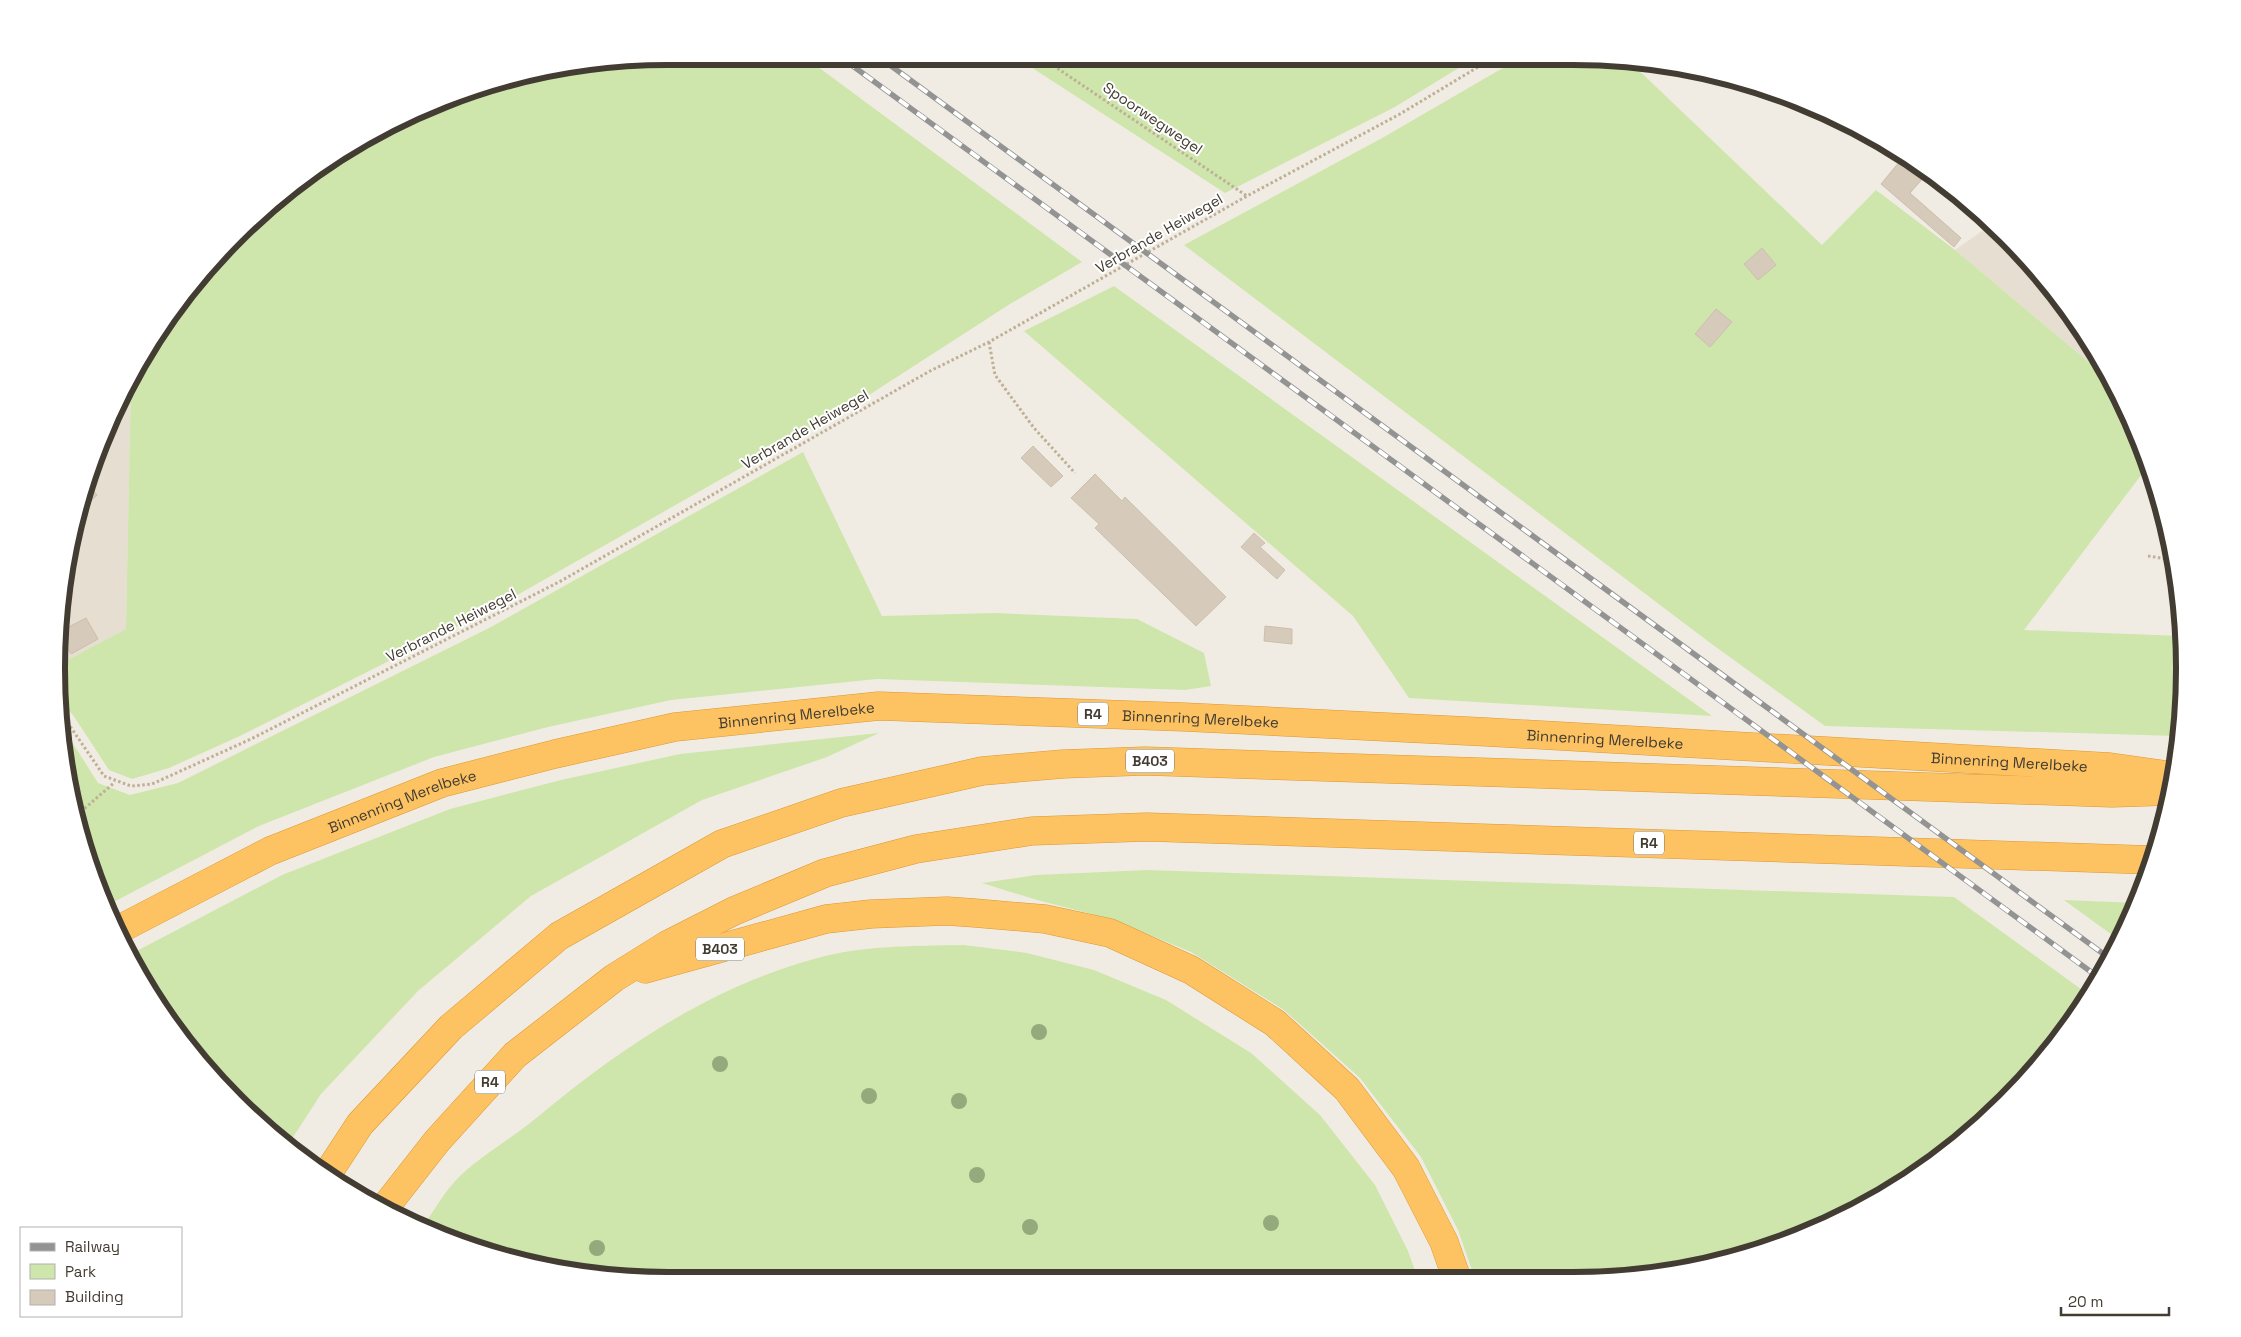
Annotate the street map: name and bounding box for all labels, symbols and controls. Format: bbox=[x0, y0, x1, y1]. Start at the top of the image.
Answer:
street label: Spoorwegwegel bbox=[1099, 78, 1207, 158]
street label: Verbrande Heiwegel bbox=[1092, 189, 1226, 277]
street label: Verbrande Heiwegel bbox=[738, 385, 872, 473]
street label: Verbrande Heiwegel bbox=[383, 584, 519, 666]
street label: Binnenring Merelbeke bbox=[717, 697, 875, 732]
road number: R4 bbox=[1078, 702, 1108, 726]
street label: Binnenring Merelbeke bbox=[1122, 705, 1280, 731]
street label: Binnenring Merelbeke bbox=[1526, 725, 1684, 753]
street label: Binnenring Merelbeke bbox=[1930, 747, 2088, 775]
road number: B403 bbox=[1126, 749, 1174, 772]
street label: Binnenring Merelbeke bbox=[325, 765, 478, 837]
road number: R4 bbox=[1634, 831, 1664, 854]
road number: B403 bbox=[696, 938, 744, 961]
road number: R4 bbox=[475, 1070, 505, 1094]
legend bbox=[20, 1227, 182, 1317]
text: Railway bbox=[65, 1237, 120, 1256]
text: Park bbox=[65, 1262, 96, 1281]
scale bar bbox=[2061, 1284, 2168, 1316]
text: Building bbox=[65, 1287, 124, 1306]
text: 20 m bbox=[2068, 1292, 2103, 1311]

